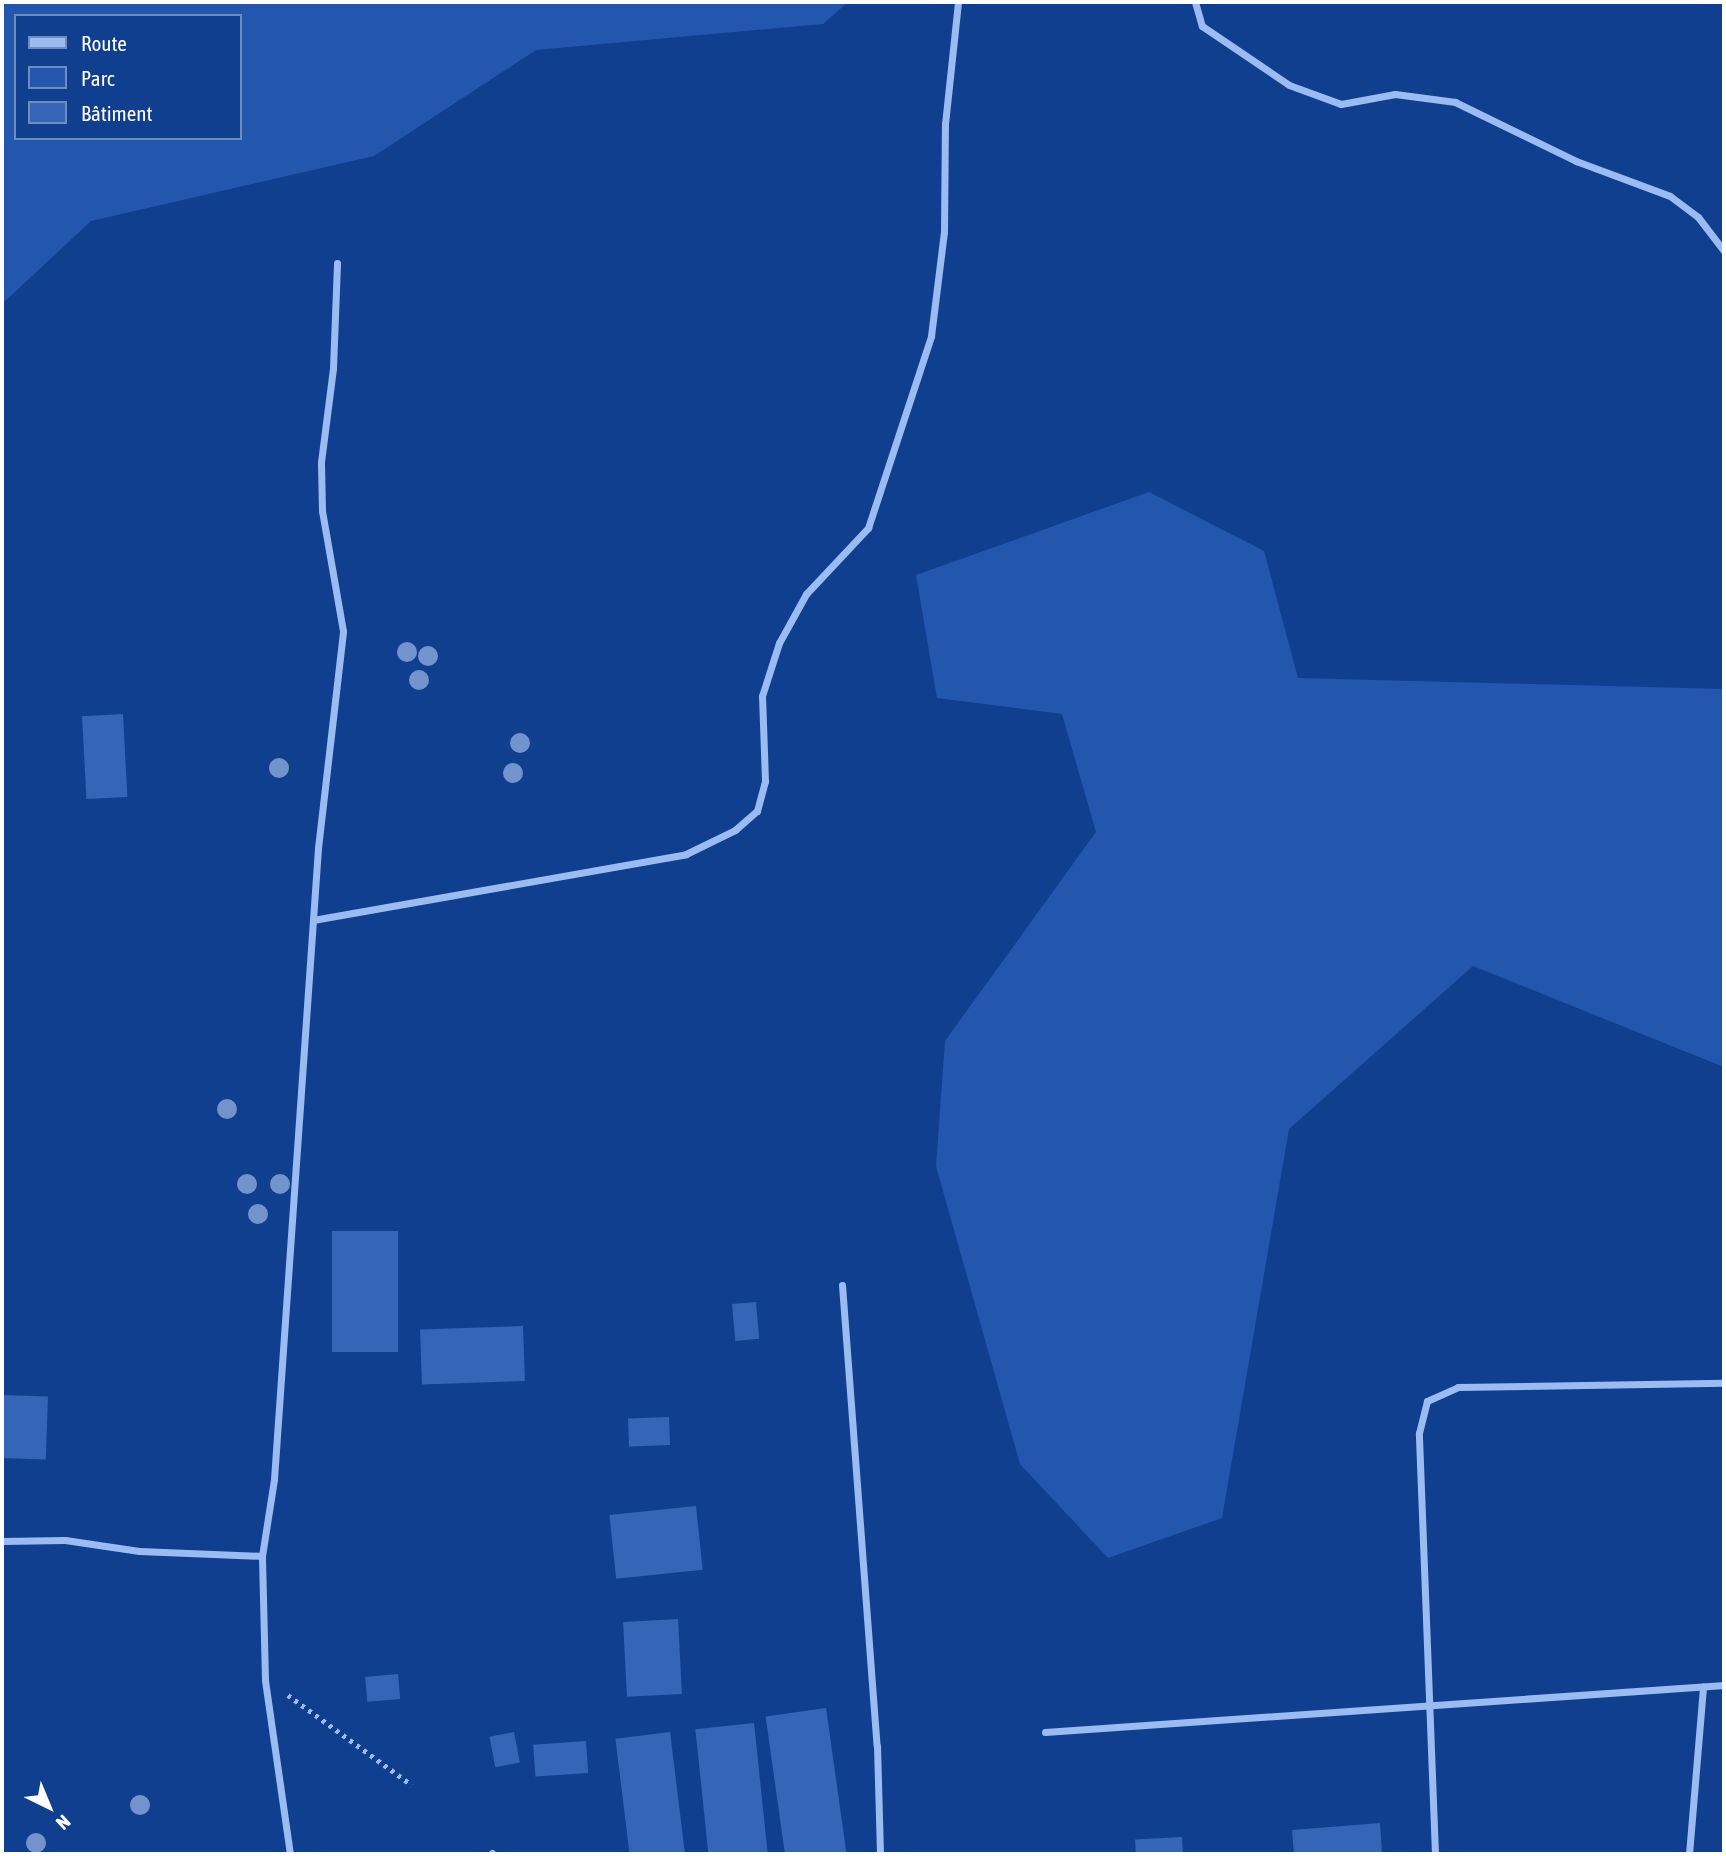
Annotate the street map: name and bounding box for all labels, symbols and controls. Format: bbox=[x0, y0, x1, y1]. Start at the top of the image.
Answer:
legend bbox=[14, 14, 242, 140]
text: Route bbox=[81, 31, 127, 55]
text: Parc bbox=[81, 66, 115, 90]
text: Bâtiment bbox=[81, 101, 152, 125]
north arrow bbox=[14, 1772, 84, 1842]
text: N bbox=[52, 1810, 75, 1834]

